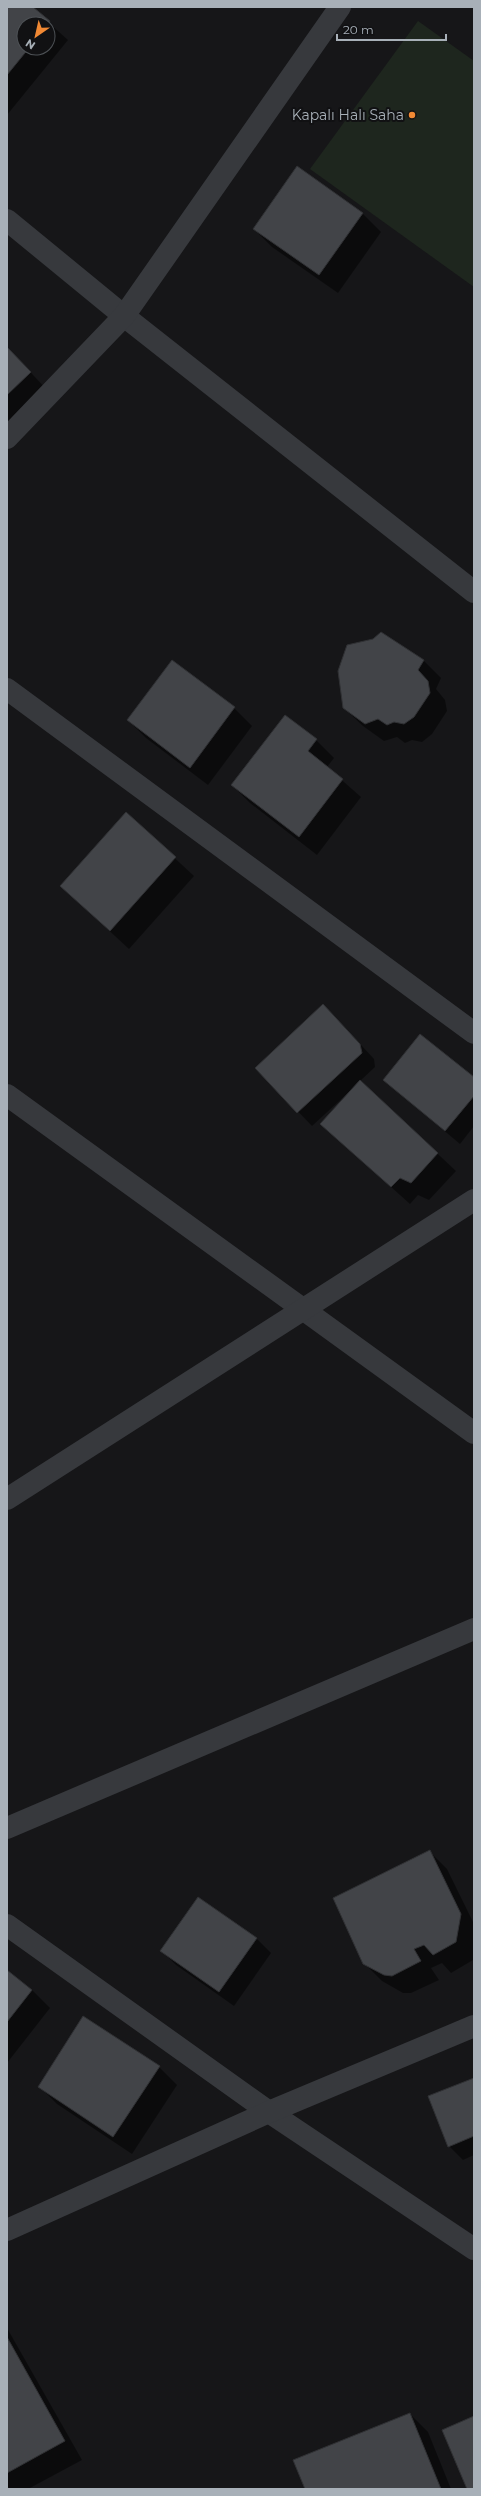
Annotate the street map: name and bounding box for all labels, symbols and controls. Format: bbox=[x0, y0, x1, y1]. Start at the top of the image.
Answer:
north arrow bbox=[16, 16, 56, 56]
scale bar bbox=[337, 16, 446, 42]
text: 20 m bbox=[343, 22, 374, 37]
text: N bbox=[23, 36, 38, 53]
place label: Kapalı Halı Saha bbox=[292, 106, 404, 124]
marker: Kapalı Halı Saha bbox=[407, 110, 417, 120]

